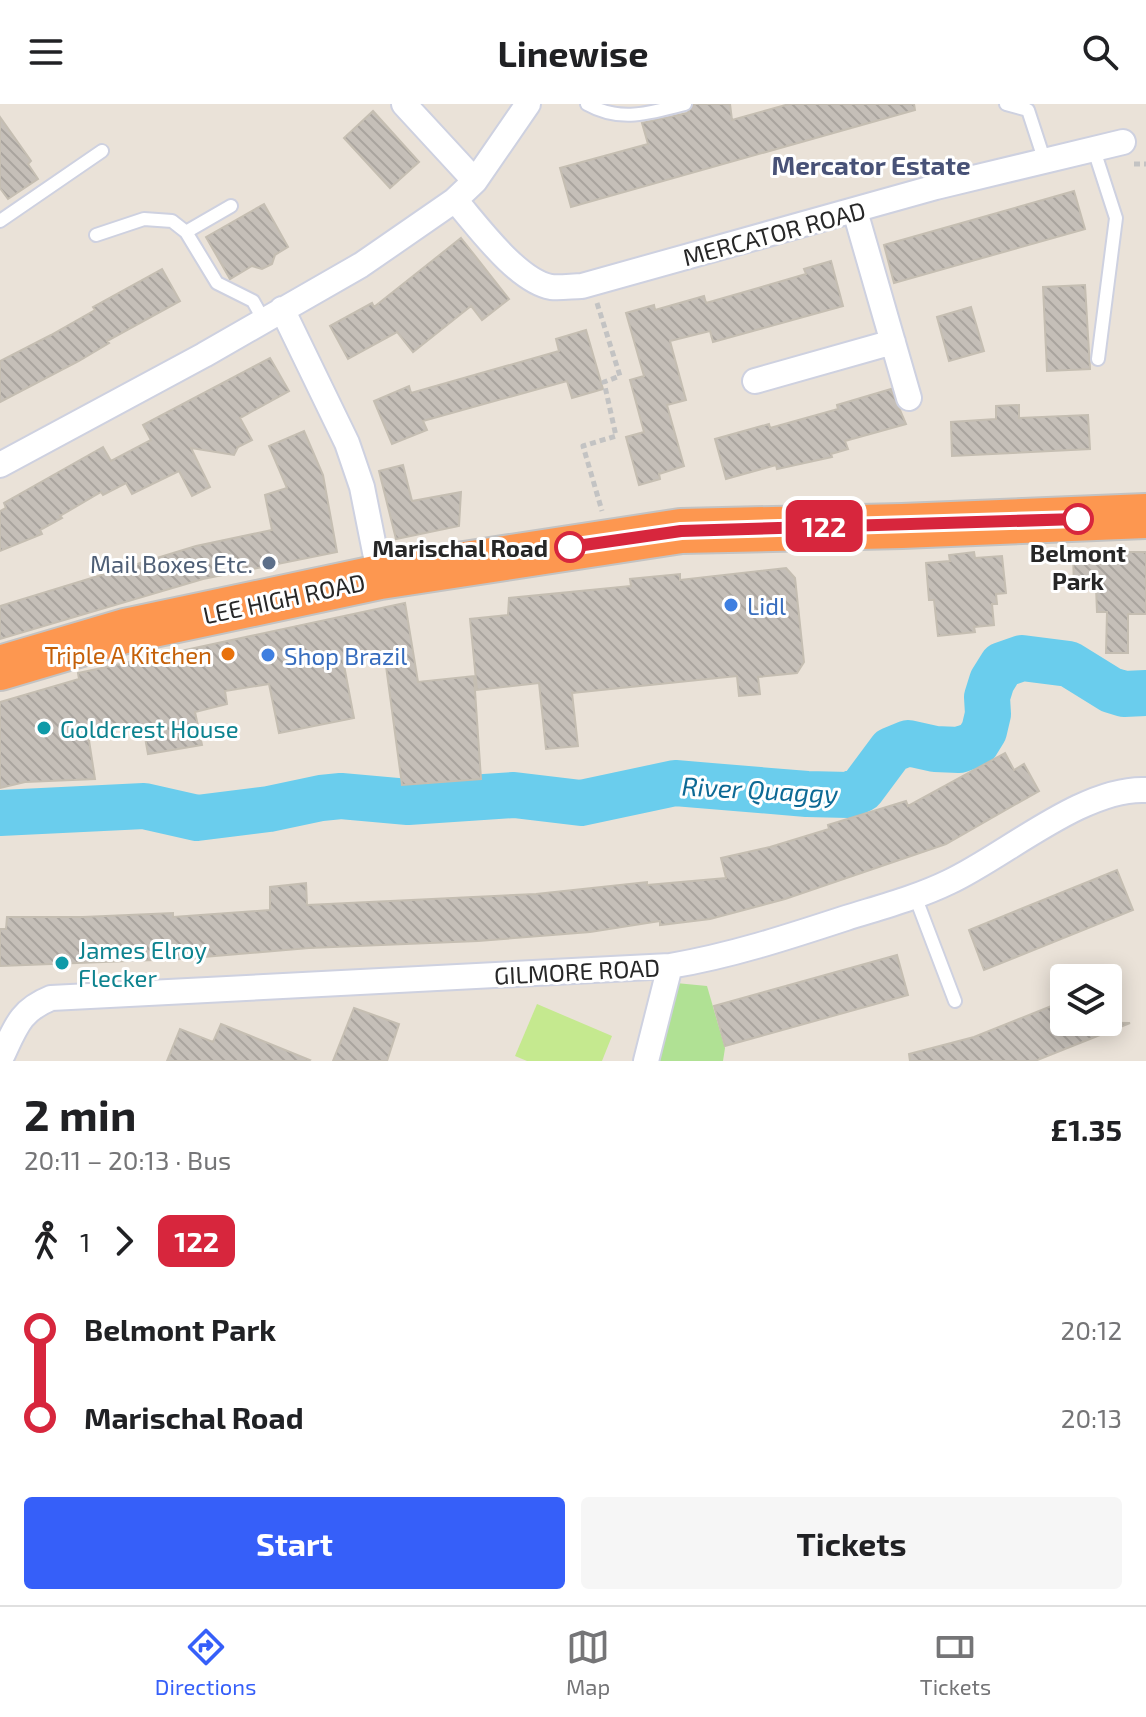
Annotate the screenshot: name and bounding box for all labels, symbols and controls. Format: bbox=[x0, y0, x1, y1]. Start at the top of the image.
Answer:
icon: menu bbox=[24, 30, 68, 74]
icon: search bbox=[1078, 30, 1122, 74]
text: Linewise bbox=[497, 31, 649, 74]
district label: Mercator Estate bbox=[771, 149, 971, 180]
street label: MERCATOR ROAD bbox=[679, 195, 869, 271]
line badge: 122 bbox=[778, 500, 870, 552]
marker: Belmont Park bbox=[1063, 504, 1093, 534]
text: 122 bbox=[802, 509, 846, 543]
marker: Marischal Road bbox=[555, 532, 585, 562]
place label: Marischal Road bbox=[372, 533, 548, 562]
place label: Belmont Park bbox=[1030, 538, 1126, 595]
place label: Mail Boxes Etc. bbox=[90, 549, 253, 578]
marker: Mail Boxes Etc. bbox=[260, 554, 278, 572]
street label: LEE HIGH ROAD bbox=[200, 567, 368, 629]
place label: Lidl bbox=[747, 591, 786, 620]
marker: Lidl bbox=[722, 596, 740, 614]
place label: Triple A Kitchen bbox=[45, 640, 212, 669]
place label: Shop Brazil bbox=[284, 641, 407, 670]
marker: Triple A Kitchen bbox=[219, 645, 237, 663]
marker: Shop Brazil bbox=[259, 646, 277, 664]
place label: Goldcrest House bbox=[60, 714, 239, 743]
marker: Goldcrest House bbox=[35, 719, 53, 737]
water label: River Quaggy bbox=[681, 769, 839, 810]
place label: James Elroy Flecker bbox=[78, 935, 207, 992]
street label: GILMORE ROAD bbox=[493, 952, 661, 990]
marker: James Elroy Flecker bbox=[53, 954, 71, 972]
map controls bbox=[1050, 964, 1122, 1036]
button: layers bbox=[1050, 964, 1122, 1036]
text: 2 min bbox=[24, 1087, 136, 1140]
text: £1.35 bbox=[1051, 1111, 1122, 1147]
text: 20:11 – 20:13 · Bus bbox=[24, 1144, 231, 1175]
icon: walk bbox=[24, 1219, 68, 1263]
icon: forward bbox=[102, 1219, 146, 1263]
text: 122 bbox=[174, 1224, 219, 1258]
text: 1 bbox=[80, 1226, 90, 1257]
text: Belmont Park bbox=[84, 1311, 276, 1347]
text: 20:12 bbox=[1061, 1314, 1122, 1345]
text: Marischal Road bbox=[84, 1399, 304, 1435]
text: 20:13 bbox=[1061, 1402, 1122, 1433]
button: Start bbox=[24, 1497, 565, 1589]
button: Tickets bbox=[581, 1497, 1122, 1589]
tab: Directions bbox=[155, 1625, 256, 1699]
tab: Map bbox=[566, 1625, 610, 1699]
tab: Tickets bbox=[920, 1625, 991, 1699]

